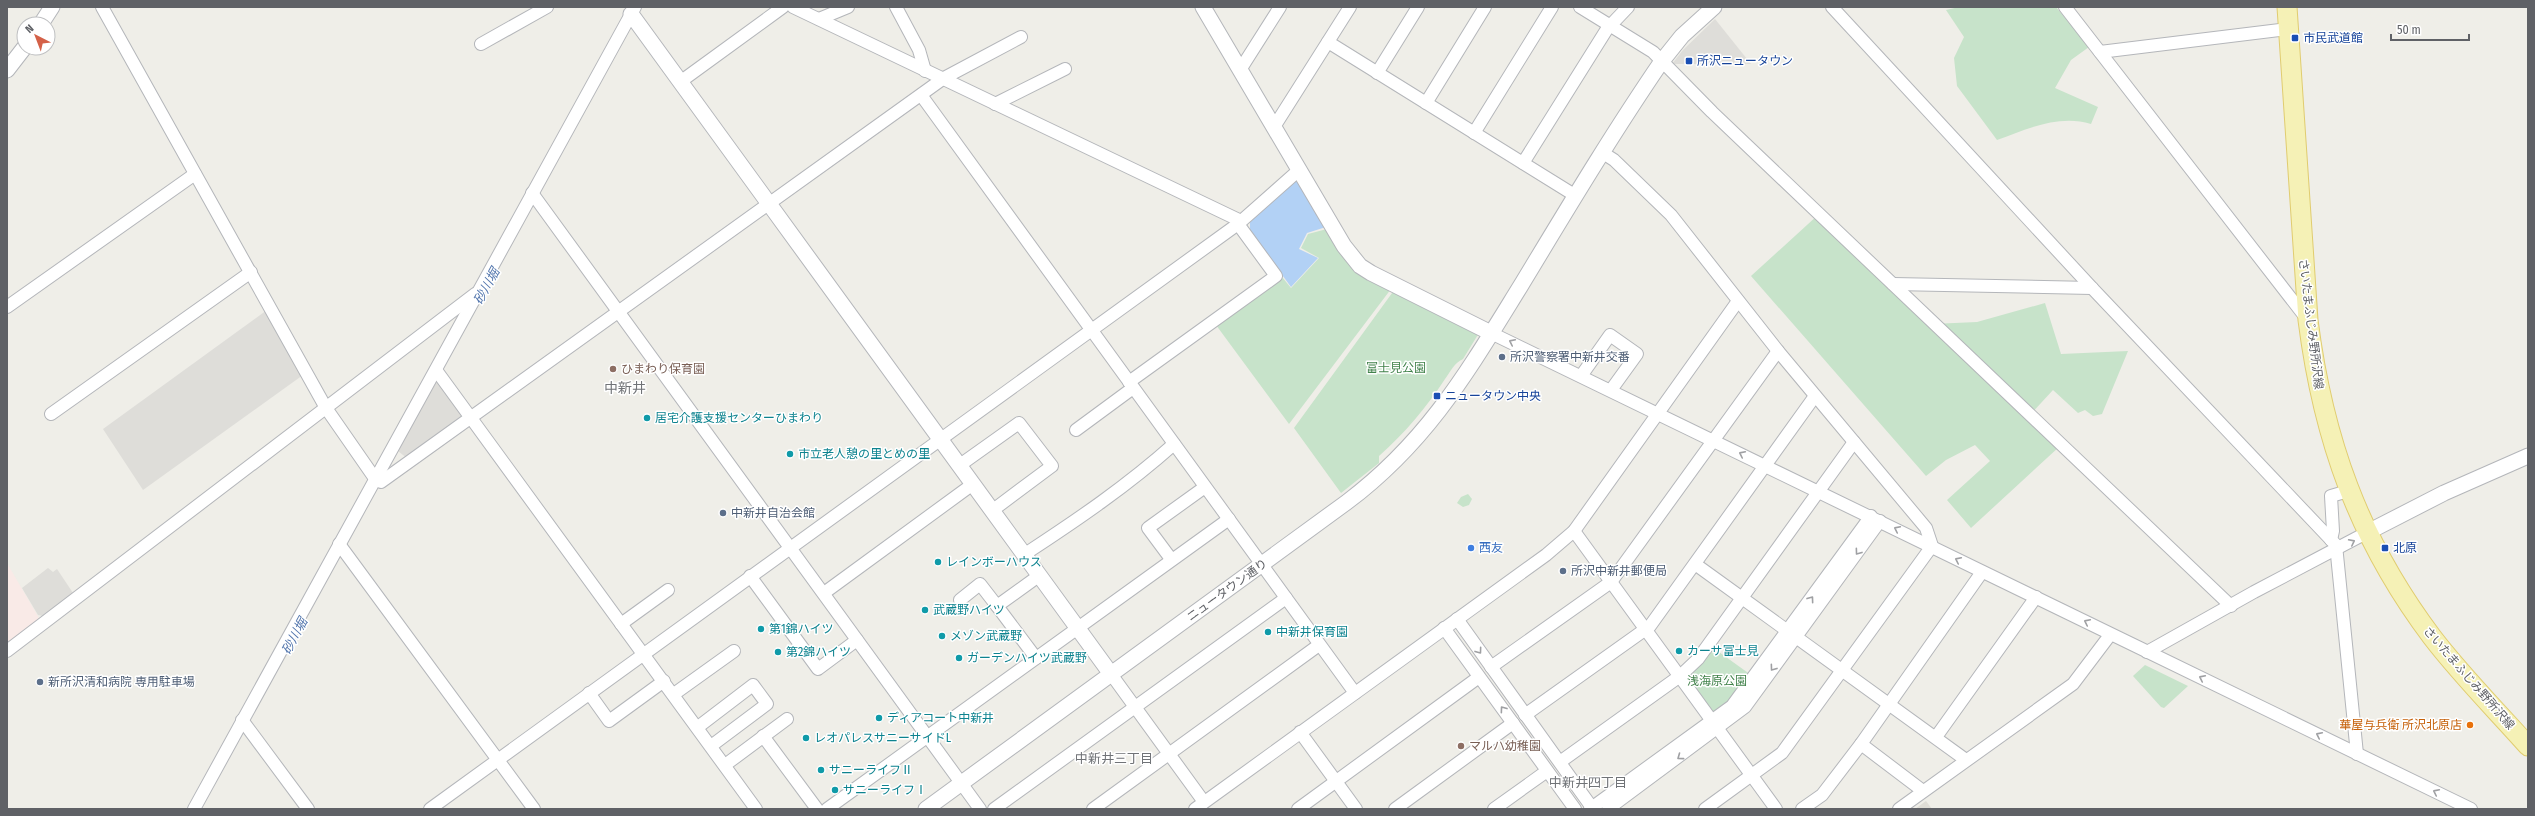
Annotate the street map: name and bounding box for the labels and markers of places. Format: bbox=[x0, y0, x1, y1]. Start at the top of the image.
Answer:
place label: 市民武道館 bbox=[2303, 31, 2363, 45]
marker: 市民武道館 bbox=[2290, 33, 2300, 43]
place label: 所沢ニュータウン bbox=[1697, 54, 1793, 68]
marker: 所沢ニュータウン bbox=[1684, 56, 1694, 66]
place label: 所沢警察署中新井交番 bbox=[1510, 350, 1630, 364]
marker: 所沢警察署中新井交番 bbox=[1497, 352, 1507, 362]
place label: ひまわり保育園 bbox=[621, 362, 705, 376]
marker: ひまわり保育園 bbox=[608, 364, 618, 374]
place label: ニュータウン中央 bbox=[1445, 389, 1541, 403]
marker: ニュータウン中央 bbox=[1432, 391, 1442, 401]
place label: 居宅介護支援センターひまわり bbox=[655, 411, 823, 425]
marker: 居宅介護支援センターひまわり bbox=[642, 413, 652, 423]
place label: 市立老人憩の里とめの里 bbox=[798, 447, 930, 461]
marker: 市立老人憩の里とめの里 bbox=[785, 449, 795, 459]
place label: 中新井自治会館 bbox=[731, 506, 815, 520]
marker: 中新井自治会館 bbox=[718, 508, 728, 518]
place label: 西友 bbox=[1479, 541, 1503, 555]
place label: 北原 bbox=[2393, 541, 2417, 555]
marker: 西友 bbox=[1466, 543, 1476, 553]
marker: 北原 bbox=[2380, 543, 2390, 553]
place label: レインボーハウス bbox=[946, 555, 1042, 569]
marker: レインボーハウス bbox=[933, 557, 943, 567]
place label: 所沢中新井郵便局 bbox=[1571, 564, 1667, 578]
marker: 所沢中新井郵便局 bbox=[1558, 566, 1568, 576]
place label: 武蔵野ハイツ bbox=[933, 603, 1005, 617]
marker: 武蔵野ハイツ bbox=[920, 605, 930, 615]
place label: 第1錦ハイツ bbox=[769, 622, 833, 636]
marker: 第1錦ハイツ bbox=[756, 624, 766, 634]
place label: 中新井保育園 bbox=[1276, 625, 1348, 639]
marker: 中新井保育園 bbox=[1263, 627, 1273, 637]
place label: メゾン武蔵野 bbox=[950, 629, 1022, 643]
marker: メゾン武蔵野 bbox=[937, 631, 947, 641]
place label: カーサ富士見 bbox=[1687, 644, 1759, 658]
place label: 第2錦ハイツ bbox=[786, 645, 851, 659]
marker: カーサ富士見 bbox=[1674, 646, 1684, 656]
marker: 第2錦ハイツ bbox=[773, 647, 783, 657]
place label: ガーデンハイツ武蔵野 bbox=[967, 651, 1087, 665]
marker: ガーデンハイツ武蔵野 bbox=[954, 653, 964, 663]
place label: 新所沢清和病院 専用駐車場 bbox=[48, 675, 195, 689]
marker: 新所沢清和病院 専用駐車場 bbox=[35, 677, 45, 687]
place label: ディアコート中新井 bbox=[887, 711, 994, 725]
marker: ディアコート中新井 bbox=[874, 713, 884, 723]
place label: 華屋与兵衛 所沢北原店 bbox=[2339, 718, 2462, 732]
marker: 華屋与兵衛 所沢北原店 bbox=[2465, 720, 2475, 730]
place label: レオパレスサニーサイドL bbox=[814, 731, 952, 745]
marker: レオパレスサニーサイドL bbox=[801, 733, 811, 743]
place label: マルハ幼稚園 bbox=[1469, 739, 1541, 753]
marker: マルハ幼稚園 bbox=[1456, 741, 1466, 751]
place label: サニーライフⅡ bbox=[829, 763, 913, 777]
marker: サニーライフⅡ bbox=[816, 765, 826, 775]
place label: サニーライフⅠ bbox=[843, 783, 927, 797]
marker: サニーライフⅠ bbox=[830, 785, 840, 795]

